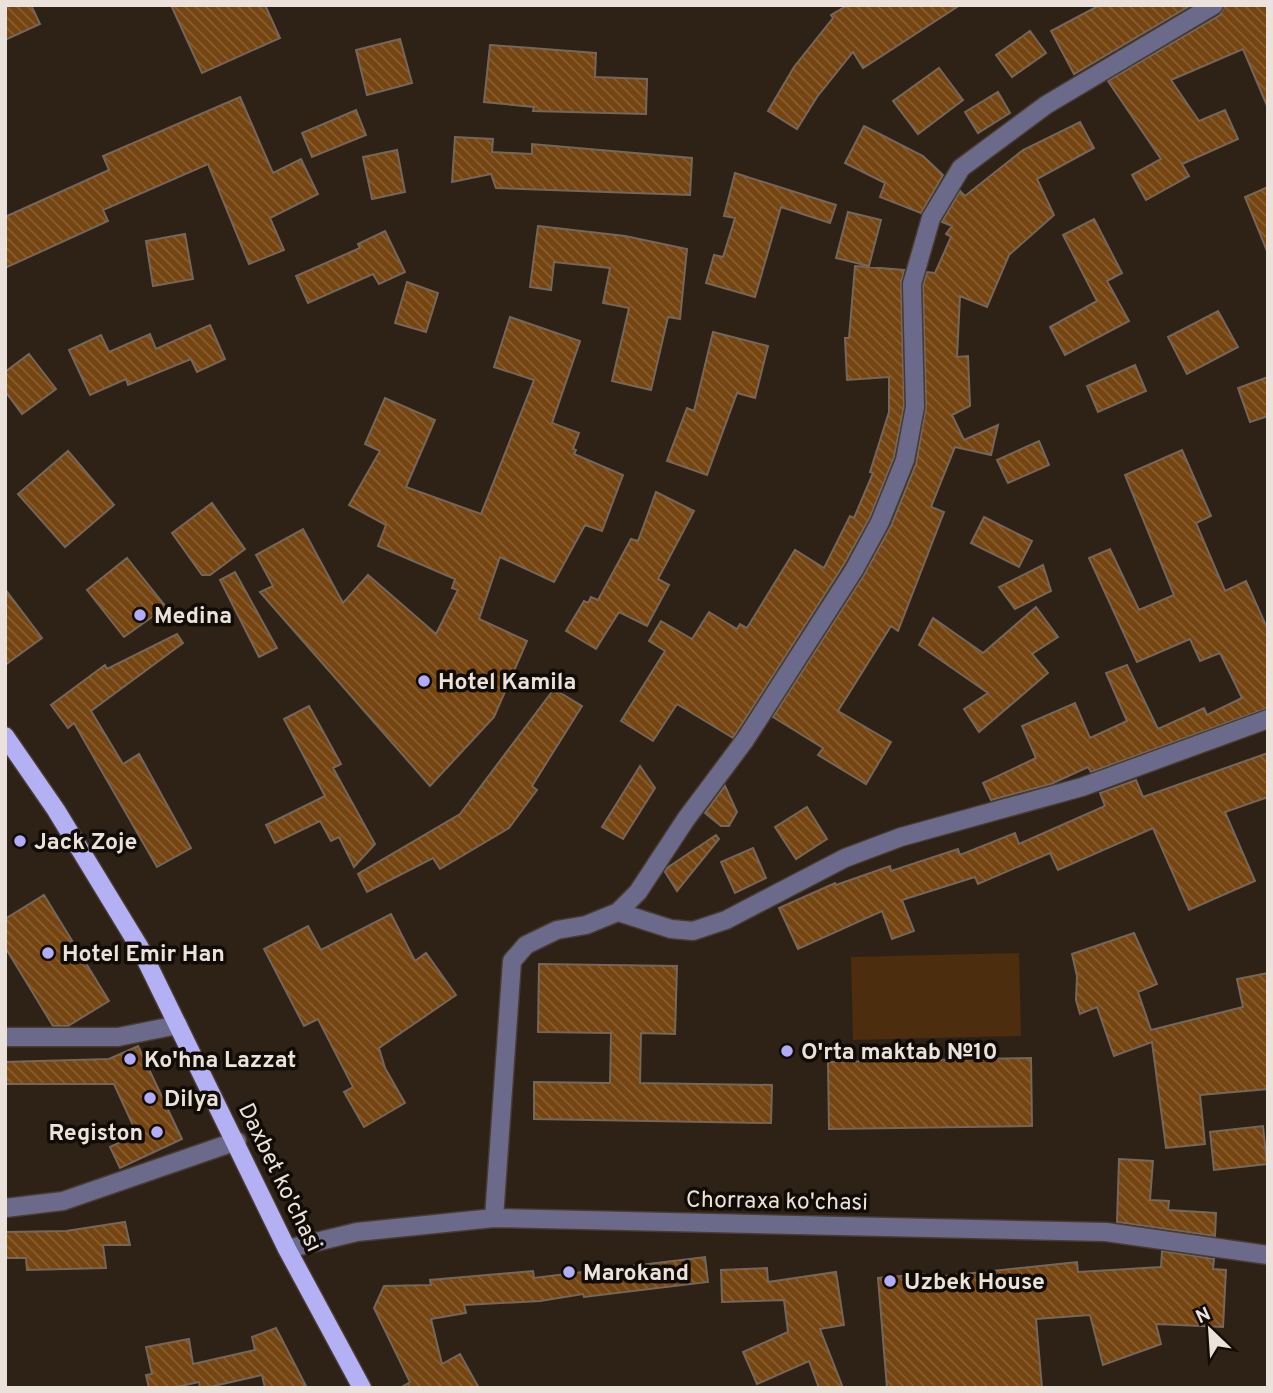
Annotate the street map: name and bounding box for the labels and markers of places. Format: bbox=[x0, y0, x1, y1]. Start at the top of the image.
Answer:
place label: Medina bbox=[154, 603, 232, 632]
marker: Medina bbox=[132, 607, 148, 623]
place label: Hotel Kamila bbox=[438, 669, 576, 698]
marker: Hotel Kamila bbox=[416, 673, 432, 689]
place label: Jack Zoje bbox=[34, 829, 137, 858]
marker: Jack Zoje bbox=[12, 833, 28, 849]
place label: Hotel Emir Han bbox=[62, 941, 225, 970]
marker: Hotel Emir Han bbox=[40, 945, 56, 961]
place label: O'rta maktab №10 bbox=[801, 1039, 998, 1068]
marker: O'rta maktab №10 bbox=[779, 1043, 795, 1059]
place label: Ko'hna Lazzat bbox=[144, 1047, 296, 1076]
marker: Ko'hna Lazzat bbox=[122, 1051, 138, 1067]
place label: Dilya bbox=[164, 1086, 219, 1115]
marker: Dilya bbox=[142, 1090, 158, 1106]
place label: Registon bbox=[49, 1120, 143, 1149]
marker: Registon bbox=[149, 1124, 165, 1140]
place label: Marokand bbox=[583, 1260, 689, 1289]
marker: Marokand bbox=[561, 1264, 577, 1280]
place label: Uzbek House bbox=[904, 1269, 1045, 1298]
marker: Uzbek House bbox=[882, 1273, 898, 1289]

